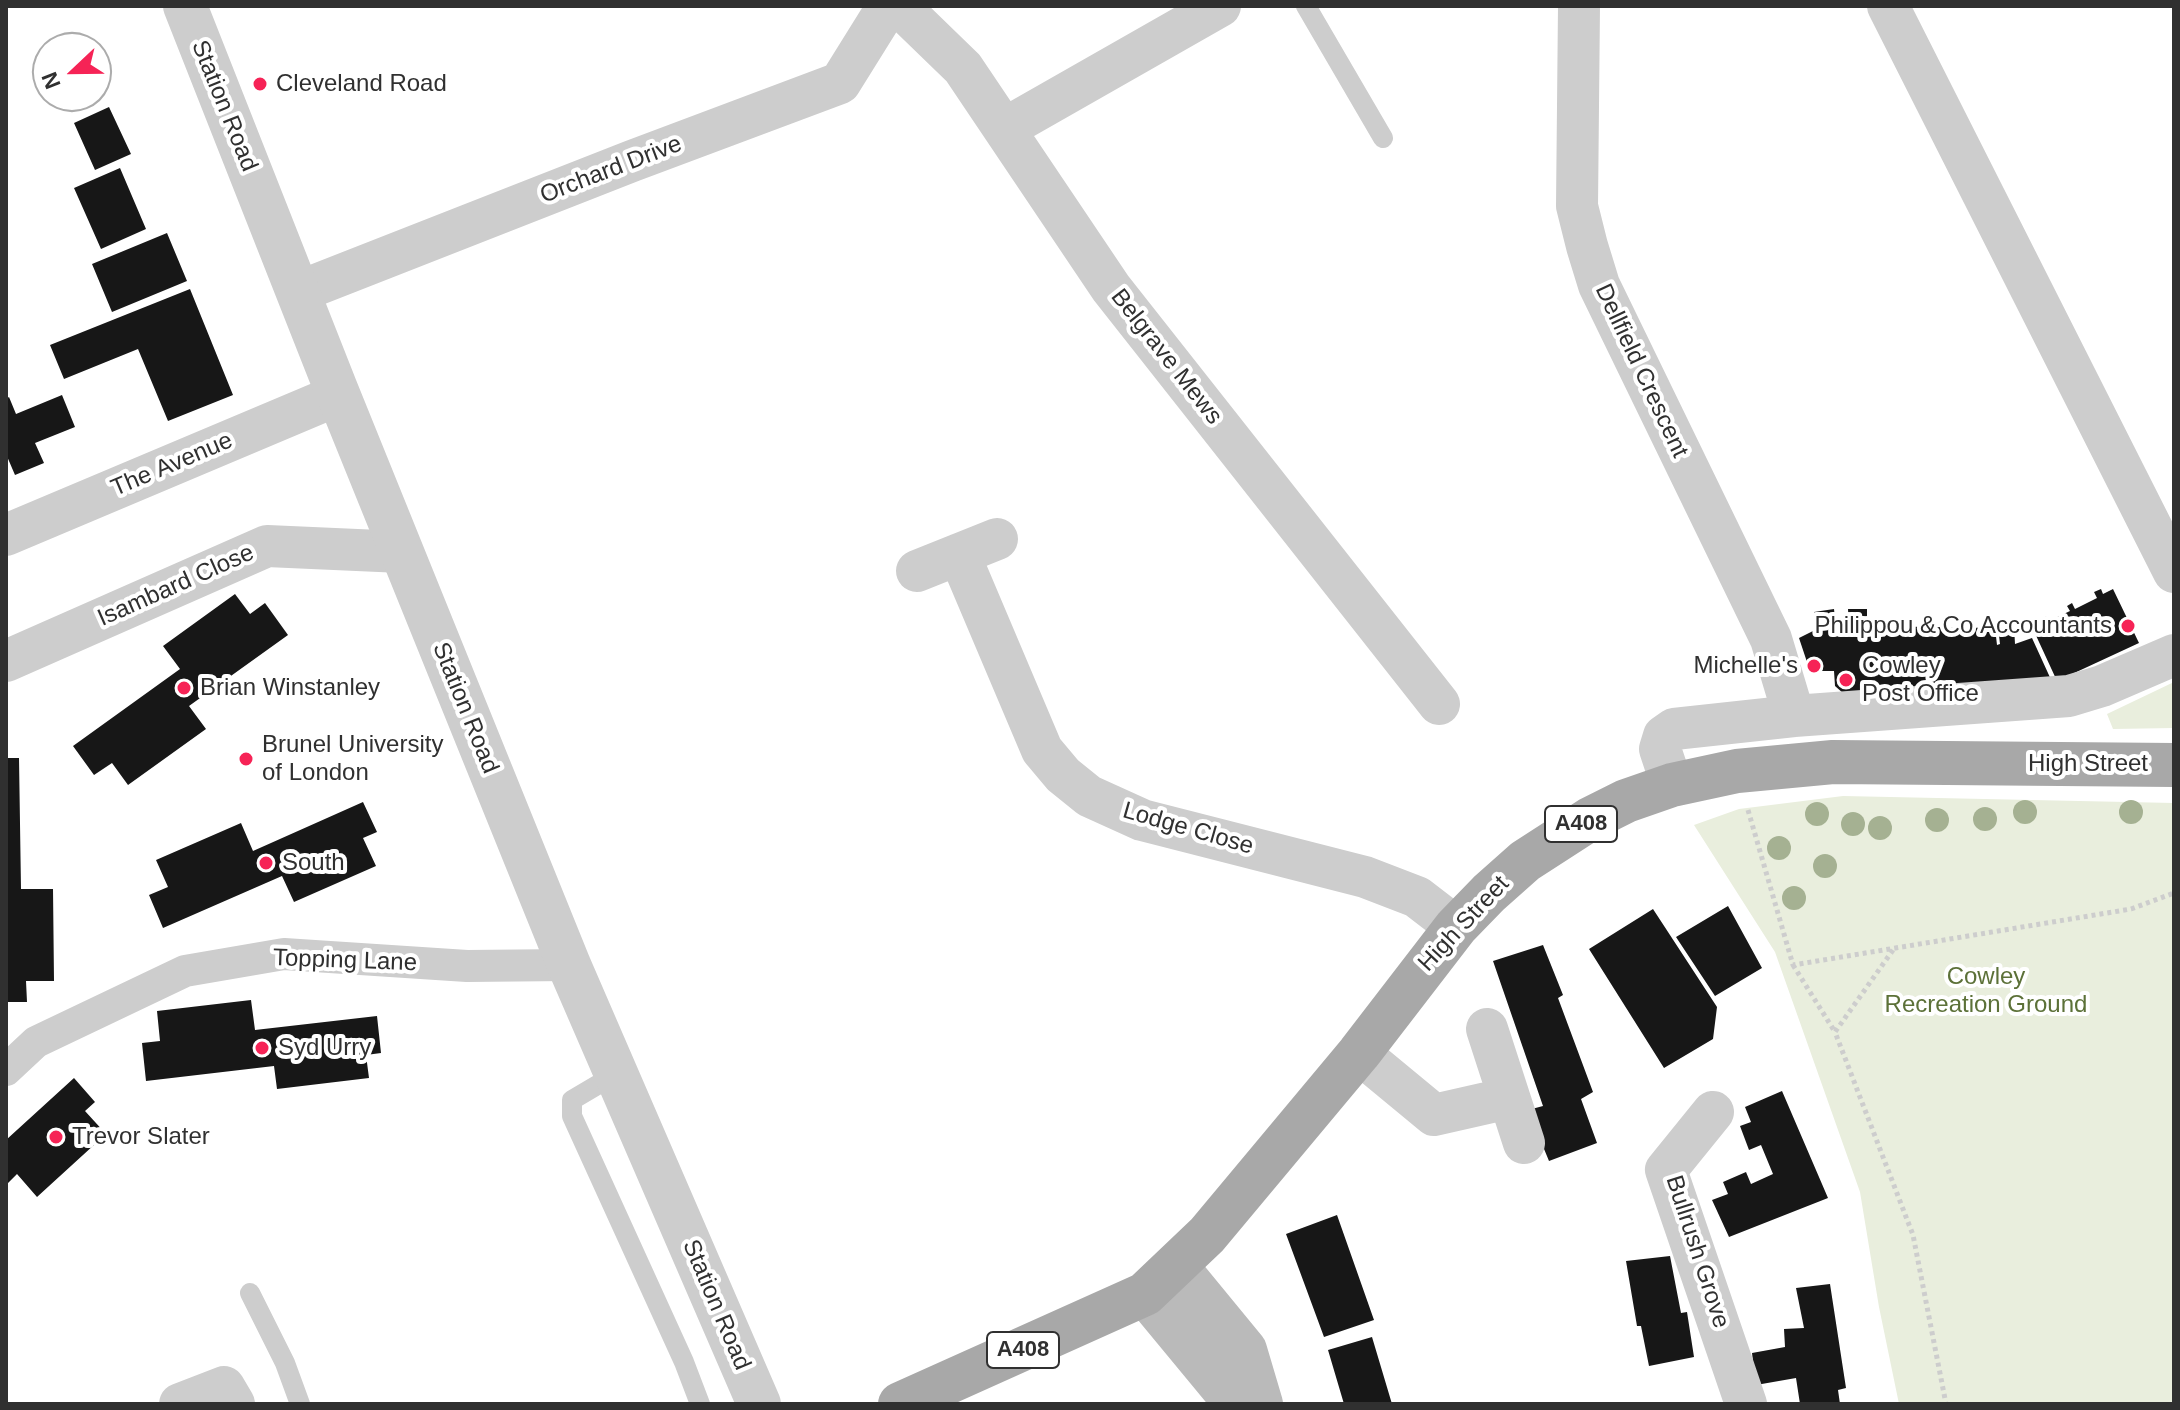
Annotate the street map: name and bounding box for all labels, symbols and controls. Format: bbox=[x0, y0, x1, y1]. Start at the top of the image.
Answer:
north arrow bbox=[32, 32, 112, 112]
street label: Station Road bbox=[185, 36, 263, 176]
text: N bbox=[37, 68, 66, 92]
place label: Cleveland Road bbox=[276, 70, 447, 98]
marker: Cleveland Road bbox=[251, 75, 269, 93]
street label: Orchard Drive bbox=[536, 130, 686, 210]
street label: Dellfield Crescent bbox=[1588, 280, 1694, 462]
street label: Belgrave Mews bbox=[1104, 283, 1228, 431]
street label: The Avenue bbox=[107, 427, 237, 503]
street label: Isambard Close bbox=[93, 539, 259, 633]
place label: Philippou & Co Accountants bbox=[1814, 612, 2112, 640]
marker: Philippou & Co Accountants bbox=[2119, 617, 2137, 635]
street label: Station Road bbox=[426, 638, 504, 778]
place label: Michelle's bbox=[1693, 652, 1798, 680]
place label: Cowley Post Office bbox=[1862, 652, 1979, 708]
marker: Michelle's bbox=[1805, 657, 1823, 675]
marker: Cowley Post Office bbox=[1837, 671, 1855, 689]
place label: Brian Winstanley bbox=[200, 674, 380, 702]
marker: Brian Winstanley bbox=[175, 679, 193, 697]
place label: Brunel University of London bbox=[262, 731, 443, 787]
marker: Brunel University of London bbox=[237, 750, 255, 768]
street label: High Street bbox=[2028, 750, 2148, 778]
street label: Lodge Close bbox=[1119, 797, 1257, 861]
road number: A408 bbox=[1545, 806, 1617, 842]
place label: South bbox=[282, 849, 345, 877]
marker: South bbox=[257, 854, 275, 872]
street label: High Street bbox=[1413, 870, 1515, 978]
street label: Topping Lane bbox=[272, 944, 418, 978]
park label: Cowley Recreation Ground bbox=[1885, 963, 2087, 1019]
place label: Syd Urry bbox=[278, 1034, 371, 1062]
marker: Syd Urry bbox=[253, 1039, 271, 1057]
place label: Trevor Slater bbox=[72, 1123, 210, 1151]
marker: Trevor Slater bbox=[47, 1128, 65, 1146]
street label: Bullrush Grove bbox=[1659, 1172, 1735, 1332]
street label: Station Road bbox=[676, 1236, 756, 1374]
road number: A408 bbox=[987, 1332, 1059, 1368]

